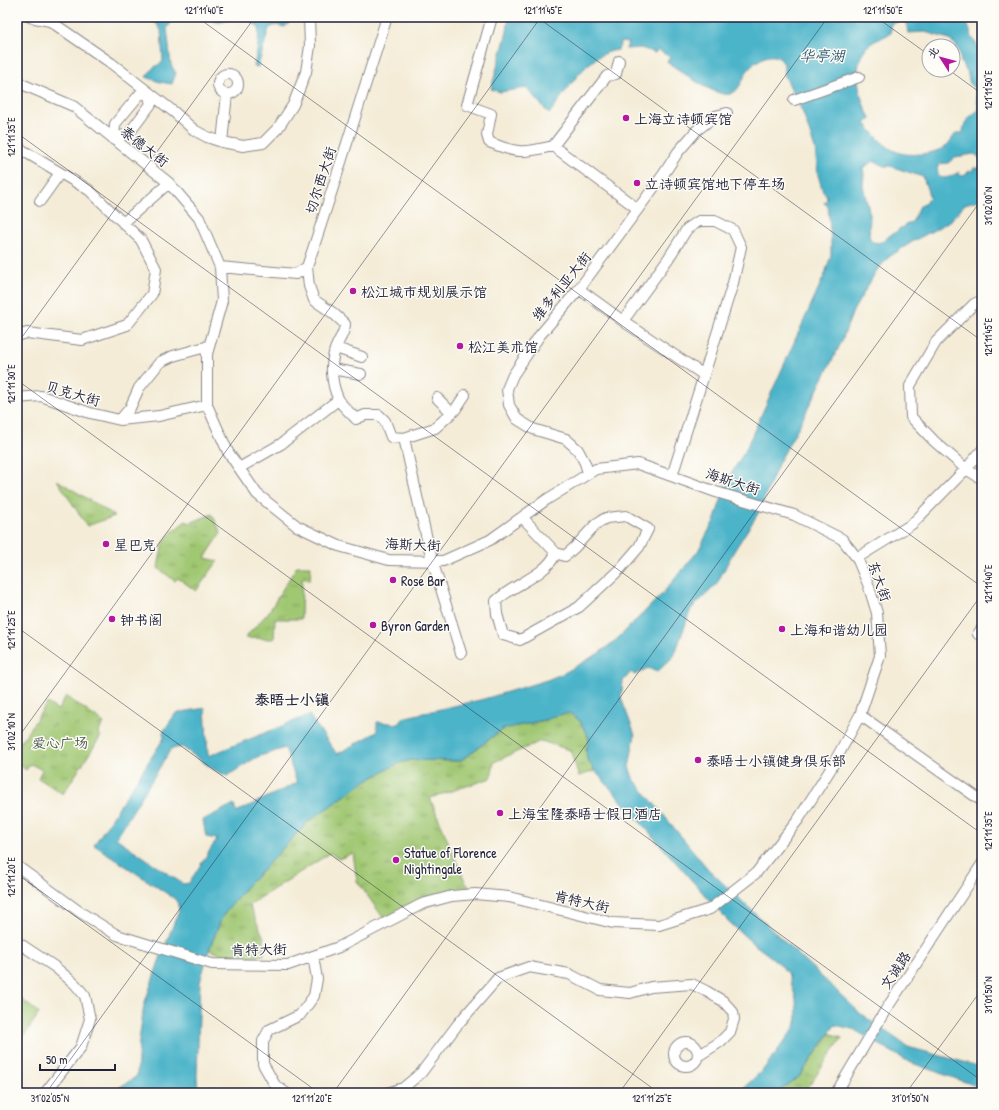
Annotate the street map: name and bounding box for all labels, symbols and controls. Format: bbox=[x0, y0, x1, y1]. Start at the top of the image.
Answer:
text: 121°11'40"E bbox=[185, 4, 224, 17]
text: 121°11'45"E bbox=[524, 4, 563, 17]
text: 121°11'50"E bbox=[863, 4, 903, 17]
north arrow bbox=[921, 38, 961, 78]
text: 北 bbox=[924, 44, 942, 61]
water label: 华亭湖 bbox=[799, 45, 846, 66]
text: 121°11'50"E bbox=[982, 70, 995, 110]
place label: 上海立诗顿宾馆 bbox=[634, 109, 732, 128]
marker: 上海立诗顿宾馆 bbox=[621, 113, 631, 123]
text: 121°11'35"E bbox=[5, 117, 18, 157]
street label: 泰德大街 bbox=[117, 121, 173, 171]
street label: 切尔西大街 bbox=[300, 144, 340, 216]
place label: 立诗顿宾馆地下停车场 bbox=[645, 174, 785, 193]
marker: 立诗顿宾馆地下停车场 bbox=[632, 178, 642, 188]
text: 31°02'00"N bbox=[982, 187, 995, 225]
street label: 维多利亚大街 bbox=[527, 247, 595, 325]
place label: 松江城市规划展示馆 bbox=[361, 282, 487, 301]
marker: 松江城市规划展示馆 bbox=[348, 286, 358, 296]
text: 121°11'45"E bbox=[982, 317, 995, 356]
place label: 松江美术馆 bbox=[468, 337, 538, 356]
marker: 松江美术馆 bbox=[455, 341, 465, 351]
text: 121°11'30"E bbox=[5, 364, 18, 404]
street label: 贝克大街 bbox=[43, 376, 103, 410]
street label: 海斯大街 bbox=[703, 463, 763, 499]
street label: 海斯大街 bbox=[385, 534, 441, 554]
place label: 星巴克 bbox=[114, 535, 156, 554]
marker: 星巴克 bbox=[101, 539, 111, 549]
street label: 东大街 bbox=[864, 558, 896, 604]
text: 121°11'40"E bbox=[982, 564, 995, 603]
place label: Rose Bar bbox=[401, 571, 446, 590]
marker: Rose Bar bbox=[388, 575, 398, 585]
text: 121°11'25"E bbox=[5, 610, 18, 650]
place label: 钟书阁 bbox=[120, 610, 162, 629]
marker: 钟书阁 bbox=[107, 614, 117, 624]
place label: Byron Garden bbox=[381, 616, 450, 636]
marker: Byron Garden bbox=[368, 620, 378, 630]
place label: 上海和谐幼儿园 bbox=[790, 620, 888, 639]
marker: 上海和谐幼儿园 bbox=[777, 624, 787, 634]
district label: 泰晤士小镇 bbox=[254, 689, 330, 710]
text: 31°02'10"N bbox=[5, 713, 18, 751]
park label: 爱心广场 bbox=[32, 733, 88, 752]
place label: 泰晤士小镇健身俱乐部 bbox=[706, 751, 846, 770]
marker: 泰晤士小镇健身俱乐部 bbox=[693, 755, 703, 765]
place label: 上海宝隆泰晤士假日酒店 bbox=[508, 804, 662, 823]
marker: 上海宝隆泰晤士假日酒店 bbox=[495, 808, 505, 818]
text: 121°11'35"E bbox=[982, 811, 995, 851]
place label: Statue of Florence Nightingale bbox=[404, 843, 497, 879]
marker: Statue of Florence Nightingale bbox=[391, 855, 401, 865]
text: 121°11'20"E bbox=[5, 857, 18, 897]
street label: 肯特大街 bbox=[553, 885, 611, 917]
street label: 肯特大街 bbox=[231, 939, 287, 959]
street label: 文诚路 bbox=[875, 947, 915, 993]
text: 31°01'50"N bbox=[982, 976, 995, 1014]
scale bar bbox=[40, 1046, 115, 1072]
text: 50 m bbox=[46, 1051, 67, 1068]
text: 31°02'05"N bbox=[31, 1092, 69, 1105]
text: 121°11'20"E bbox=[292, 1092, 332, 1105]
text: 121°11'25"E bbox=[632, 1092, 672, 1105]
text: 31°01'50"N bbox=[891, 1092, 929, 1105]

